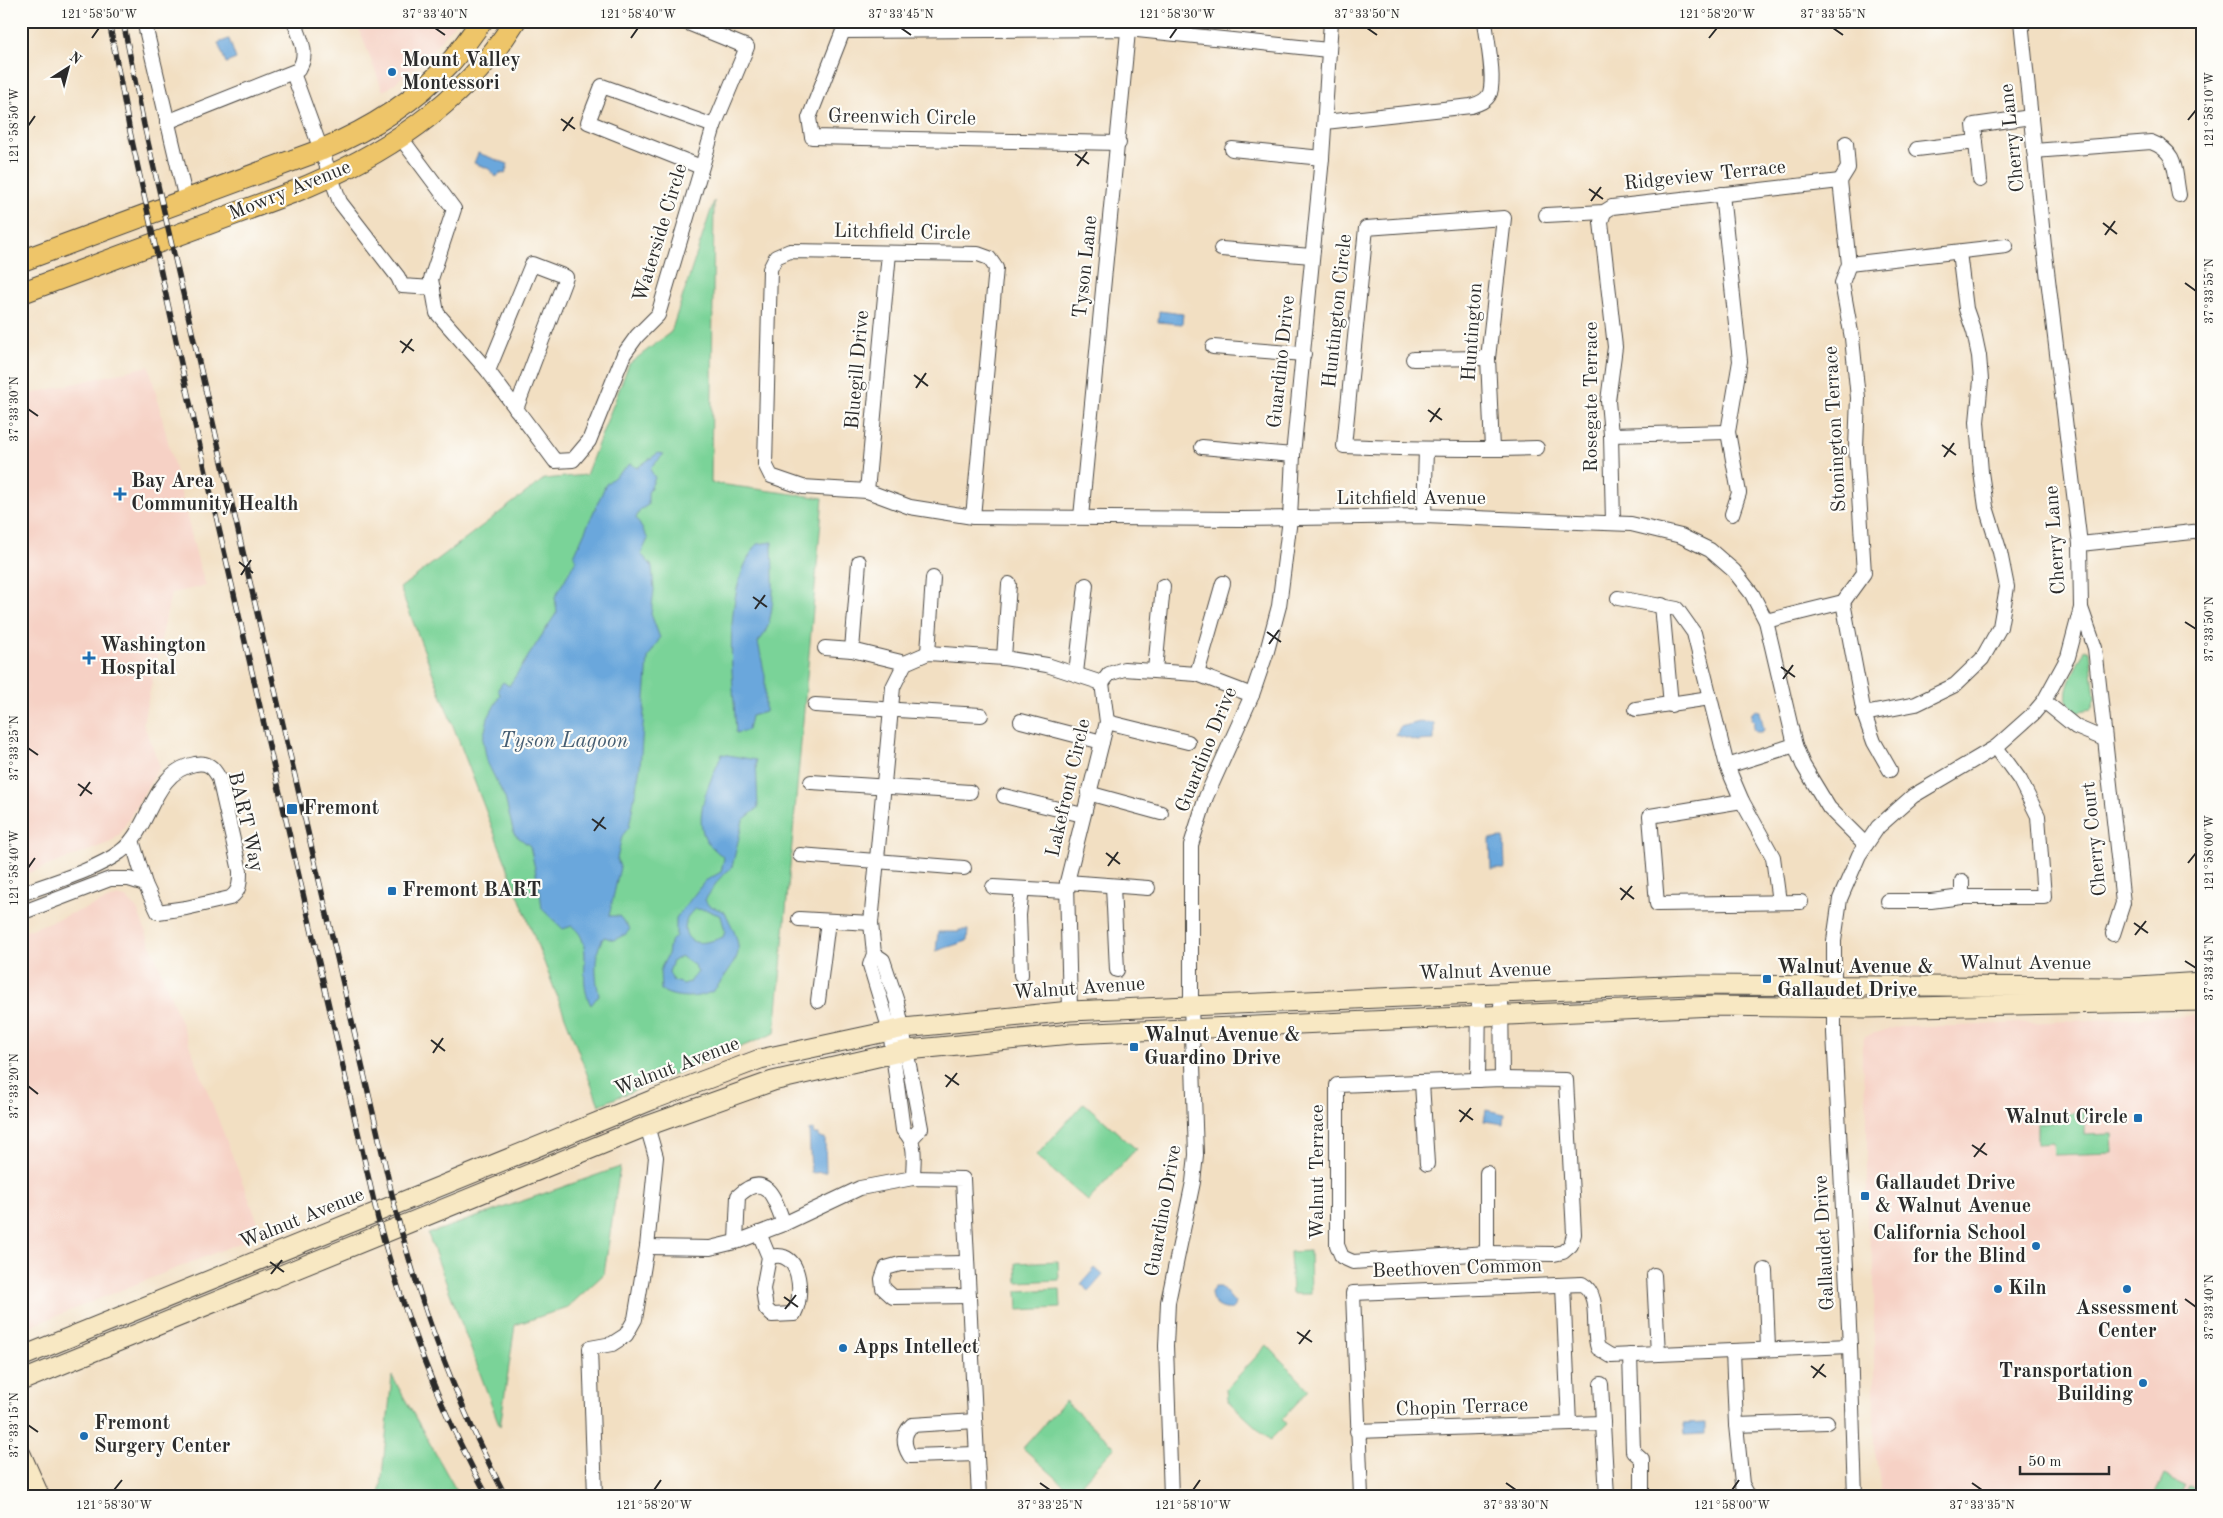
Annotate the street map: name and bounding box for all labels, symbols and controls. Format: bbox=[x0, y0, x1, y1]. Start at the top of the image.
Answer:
text: 121°58'50"W bbox=[61, 8, 137, 21]
text: 121°58'40"W bbox=[600, 8, 676, 21]
text: 37°33'45"N bbox=[868, 8, 934, 21]
text: 121°58'30"W bbox=[1139, 8, 1215, 21]
text: 37°33'50"N bbox=[1334, 8, 1400, 21]
text: 121°58'20"W bbox=[1679, 8, 1755, 21]
text: 37°33'55"N bbox=[1800, 8, 1866, 21]
text: 37°33'40"N bbox=[402, 9, 468, 21]
north arrow bbox=[42, 42, 92, 92]
text: N bbox=[67, 49, 84, 67]
place label: Mount Valley Montessori bbox=[402, 51, 521, 94]
marker: Mount Valley Montessori bbox=[386, 66, 398, 78]
text: 121°58'10"W bbox=[2203, 72, 2216, 148]
street label: Cherry Lane bbox=[1997, 83, 2029, 193]
text: 121°58'50"W bbox=[8, 88, 21, 164]
street label: Greenwich Circle bbox=[828, 107, 976, 129]
street label: Mowry Avenue bbox=[226, 157, 354, 225]
street label: Ridgeview Terrace bbox=[1623, 158, 1787, 194]
street label: Waterside Circle bbox=[630, 161, 692, 305]
street label: Tyson Lane bbox=[1071, 215, 1101, 319]
street label: Litchfield Circle bbox=[833, 222, 971, 244]
street label: Huntington Circle bbox=[1320, 233, 1356, 389]
text: 37°33'55"N bbox=[2203, 258, 2216, 324]
street label: Huntington bbox=[1460, 282, 1486, 382]
street label: Guardino Drive bbox=[1265, 295, 1299, 429]
street label: Bluegill Drive bbox=[843, 309, 873, 431]
street label: Rosegate Terrace bbox=[1582, 322, 1602, 472]
street label: Stonington Terrace bbox=[1822, 345, 1850, 513]
text: 37°33'30"N bbox=[9, 376, 21, 442]
place label: Bay Area Community Health bbox=[131, 472, 298, 515]
street label: Cherry Lane bbox=[2042, 485, 2070, 595]
marker: Bay Area Community Health bbox=[113, 487, 127, 501]
street label: Litchfield Avenue bbox=[1336, 489, 1486, 509]
text: 37°33'50"N bbox=[2203, 596, 2216, 662]
place label: Washington Hospital bbox=[100, 636, 206, 679]
marker: Washington Hospital bbox=[82, 651, 96, 665]
street label: Guardino Drive bbox=[1173, 684, 1241, 816]
text: 37°33'25"N bbox=[8, 715, 21, 781]
street label: Lakefront Circle bbox=[1043, 717, 1095, 859]
water label: Tyson Lagoon bbox=[500, 731, 628, 752]
street label: BART Way bbox=[224, 770, 266, 875]
street label: Cherry Court bbox=[2079, 781, 2111, 897]
place label: Fremont bbox=[303, 799, 379, 819]
marker: Fremont bbox=[285, 802, 299, 816]
text: 121°58'00"W bbox=[2203, 815, 2216, 891]
text: 121°58'40"W bbox=[8, 830, 21, 906]
place label: Fremont BART bbox=[402, 881, 541, 901]
marker: Fremont BART bbox=[386, 885, 398, 897]
text: 37°33'45"N bbox=[2203, 935, 2216, 1001]
street label: Walnut Avenue bbox=[1959, 954, 2091, 974]
place label: Walnut Avenue & Gallaudet Drive bbox=[1777, 958, 1933, 1001]
street label: Walnut Avenue bbox=[1418, 960, 1552, 984]
marker: Walnut Avenue & Gallaudet Drive bbox=[1761, 973, 1773, 985]
street label: Walnut Avenue bbox=[1012, 974, 1146, 1004]
place label: Walnut Avenue & Guardino Drive bbox=[1144, 1026, 1300, 1069]
street label: Walnut Avenue bbox=[612, 1034, 742, 1100]
marker: Walnut Avenue & Guardino Drive bbox=[1128, 1041, 1140, 1053]
text: 37°33'20"N bbox=[9, 1053, 21, 1119]
street label: Walnut Terrace bbox=[1308, 1104, 1328, 1240]
place label: Walnut Circle bbox=[2004, 1108, 2128, 1128]
marker: Walnut Circle bbox=[2132, 1112, 2144, 1124]
street label: Guardino Drive bbox=[1143, 1144, 1185, 1278]
place label: Gallaudet Drive & Walnut Avenue bbox=[1875, 1174, 2031, 1217]
street label: Gallaudet Drive bbox=[1811, 1175, 1839, 1311]
street label: Walnut Avenue bbox=[237, 1185, 367, 1253]
marker: Gallaudet Drive & Walnut Avenue bbox=[1859, 1190, 1871, 1202]
place label: California School for the Blind bbox=[1873, 1224, 2026, 1267]
marker: California School for the Blind bbox=[2030, 1240, 2042, 1252]
street label: Beethoven Common bbox=[1372, 1256, 1543, 1282]
text: 37°33'40"N bbox=[2204, 1274, 2216, 1340]
place label: Kiln bbox=[2008, 1279, 2047, 1299]
marker: Kiln bbox=[1992, 1283, 2004, 1295]
marker: Assessment Center bbox=[2121, 1283, 2133, 1295]
place label: Assessment Center bbox=[2076, 1299, 2178, 1342]
place label: Apps Intellect bbox=[853, 1338, 979, 1358]
marker: Apps Intellect bbox=[837, 1342, 849, 1354]
place label: Transportation Building bbox=[1999, 1362, 2133, 1405]
marker: Transportation Building bbox=[2137, 1377, 2149, 1389]
text: 37°33'15"N bbox=[8, 1392, 21, 1458]
street label: Chopin Terrace bbox=[1395, 1396, 1529, 1420]
place label: Fremont Surgery Center bbox=[94, 1414, 231, 1457]
marker: Fremont Surgery Center bbox=[78, 1430, 90, 1442]
scale bar bbox=[2020, 1443, 2109, 1475]
text: 50 m bbox=[2028, 1455, 2062, 1470]
text: 121°58'30"W bbox=[76, 1499, 152, 1512]
text: 121°58'20"W bbox=[616, 1499, 692, 1512]
text: 37°33'25"N bbox=[1017, 1499, 1083, 1512]
text: 121°58'10"W bbox=[1155, 1499, 1231, 1512]
text: 121°58'00"W bbox=[1694, 1499, 1770, 1512]
text: 37°33'35"N bbox=[1949, 1499, 2015, 1512]
text: 37°33'30"N bbox=[1483, 1500, 1549, 1512]

